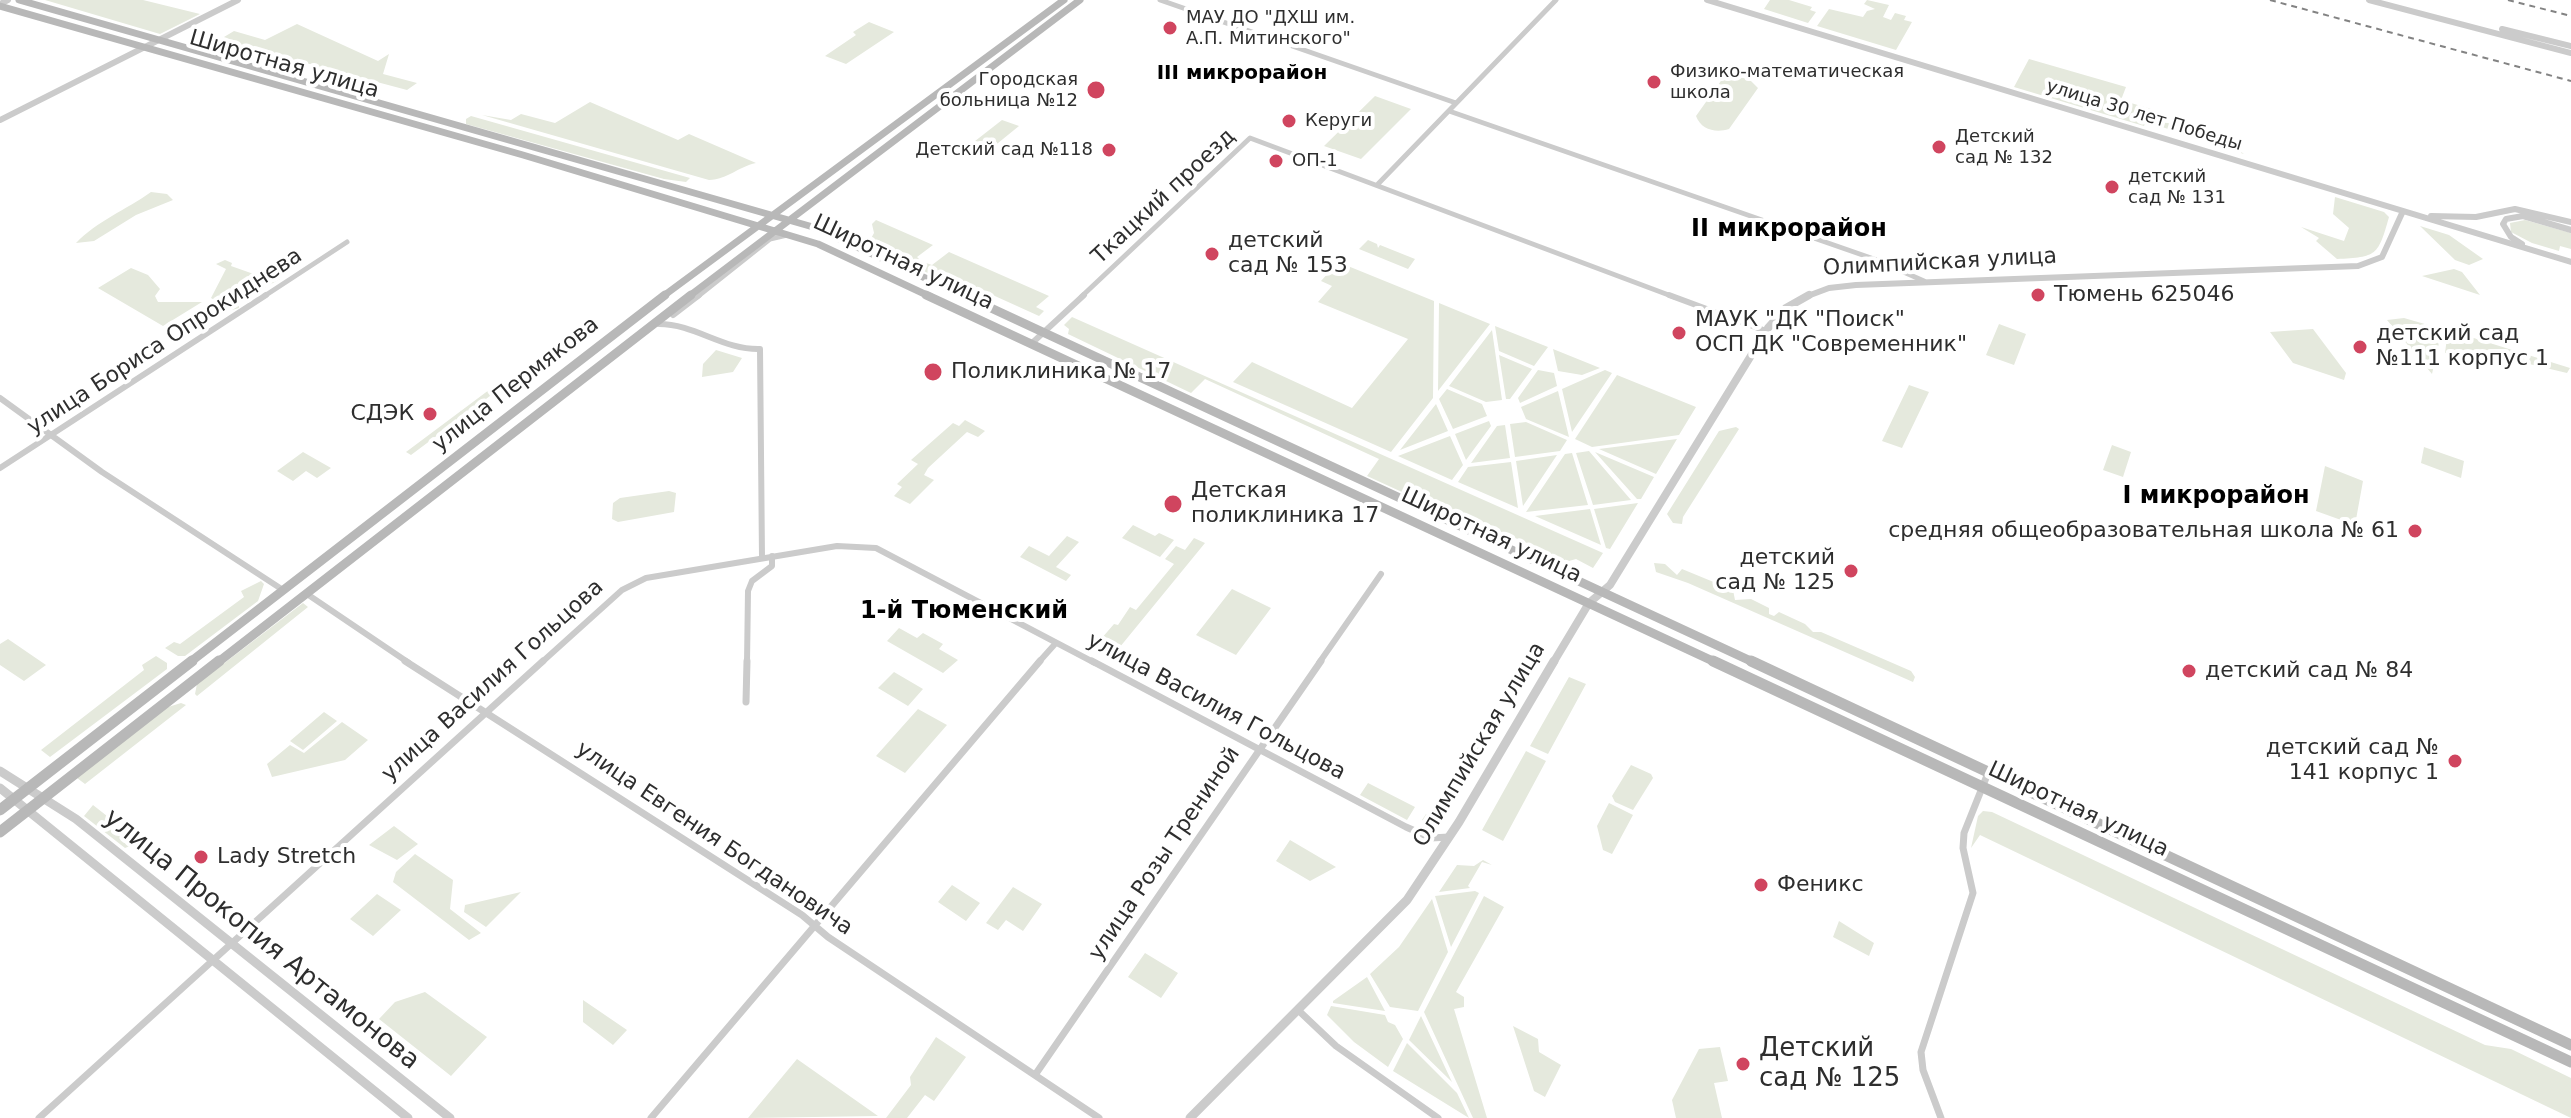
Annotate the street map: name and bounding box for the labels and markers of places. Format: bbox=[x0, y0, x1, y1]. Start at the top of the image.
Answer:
place label: МАУ ДО "ДХШ им. А.П. Митинского" bbox=[1186, 7, 1355, 50]
marker: МАУ ДО "ДХШ им. А.П. Митинского" bbox=[1161, 19, 1179, 37]
place label: Физико-математическая школа bbox=[1670, 61, 1904, 104]
place label: Городская больница №12 bbox=[940, 69, 1078, 112]
marker: Физико-математическая школа bbox=[1645, 73, 1663, 91]
marker: Городская больница №12 bbox=[1085, 79, 1107, 101]
place label: Керуги bbox=[1305, 110, 1372, 132]
marker: Керуги bbox=[1280, 112, 1298, 130]
place label: Детский сад № 132 bbox=[1955, 126, 2053, 168]
marker: Детский сад № 132 bbox=[1930, 138, 1948, 156]
place label: Детский сад №118 bbox=[915, 139, 1093, 161]
marker: Детский сад №118 bbox=[1100, 141, 1118, 159]
place label: ОП-1 bbox=[1292, 150, 1338, 172]
marker: ОП-1 bbox=[1267, 152, 1285, 170]
place label: детский сад № 131 bbox=[2128, 166, 2226, 208]
marker: детский сад № 131 bbox=[2103, 178, 2121, 196]
place label: детский сад № 153 bbox=[1228, 228, 1348, 280]
marker: детский сад № 153 bbox=[1203, 245, 1221, 263]
place label: Тюмень 625046 bbox=[2054, 282, 2234, 308]
marker: Тюмень 625046 bbox=[2029, 286, 2047, 304]
place label: МАУК "ДК "Поиск" ОСП ДК "Современник" bbox=[1695, 307, 1967, 358]
place label: детский сад №111 корпус 1 bbox=[2376, 321, 2549, 372]
marker: МАУК "ДК "Поиск" ОСП ДК "Современник" bbox=[1670, 324, 1688, 342]
marker: детский сад №111 корпус 1 bbox=[2351, 338, 2369, 356]
place label: Поликлиника № 17 bbox=[951, 359, 1171, 385]
marker: Поликлиника № 17 bbox=[922, 361, 944, 383]
place label: СДЭК bbox=[350, 401, 414, 427]
marker: СДЭК bbox=[421, 405, 439, 423]
place label: Детская поликлиника 17 bbox=[1191, 478, 1379, 530]
marker: Детская поликлиника 17 bbox=[1162, 493, 1184, 515]
place label: средняя общеобразовательная школа № 61 bbox=[1888, 518, 2399, 544]
marker: средняя общеобразовательная школа № 61 bbox=[2406, 522, 2424, 540]
place label: детский сад № 125 bbox=[1715, 545, 1835, 596]
marker: детский сад № 125 bbox=[1842, 562, 1860, 580]
place label: детский сад № 84 bbox=[2205, 658, 2413, 684]
marker: детский сад № 84 bbox=[2180, 662, 2198, 680]
place label: детский сад № 141 корпус 1 bbox=[2266, 735, 2439, 786]
marker: детский сад № 141 корпус 1 bbox=[2446, 752, 2464, 770]
place label: Lady Stretch bbox=[217, 844, 356, 870]
marker: Lady Stretch bbox=[192, 848, 210, 866]
place label: Феникс bbox=[1777, 872, 1864, 898]
marker: Феникс bbox=[1752, 876, 1770, 894]
place label: Детский сад № 125 bbox=[1759, 1033, 1900, 1094]
marker: Детский сад № 125 bbox=[1734, 1055, 1752, 1073]

